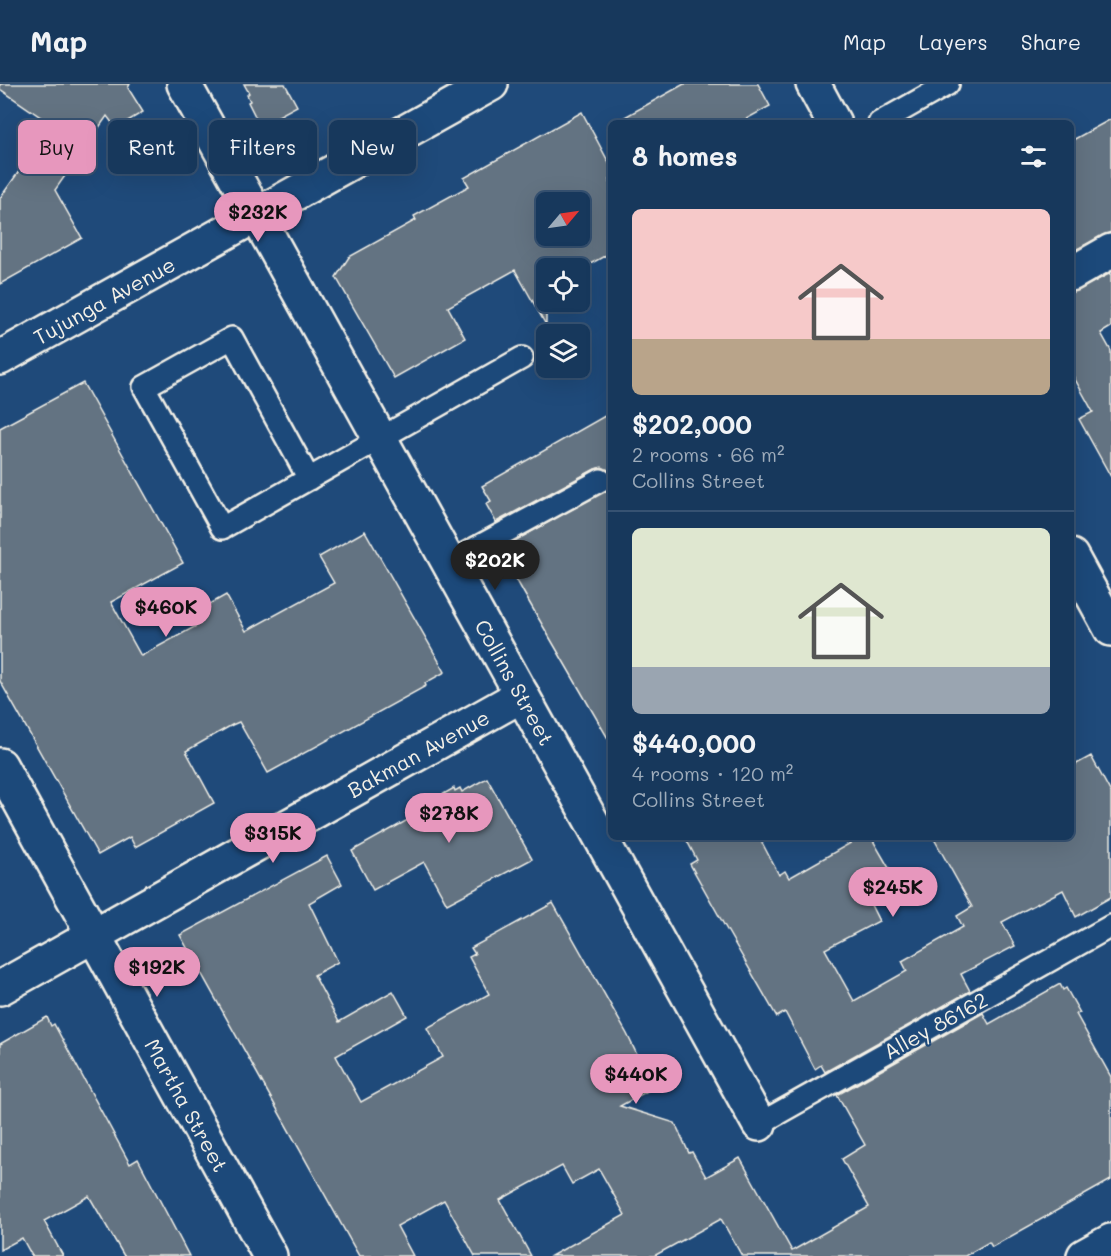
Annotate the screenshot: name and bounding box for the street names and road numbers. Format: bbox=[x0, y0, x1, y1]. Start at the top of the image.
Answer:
street label: Tujunga Avenue bbox=[28, 250, 180, 350]
street label: Collins Street bbox=[469, 614, 561, 750]
street label: Bakman Avenue bbox=[342, 703, 494, 803]
street label: Alley 86162 bbox=[878, 985, 992, 1065]
street label: Martha Street bbox=[139, 1034, 235, 1176]

